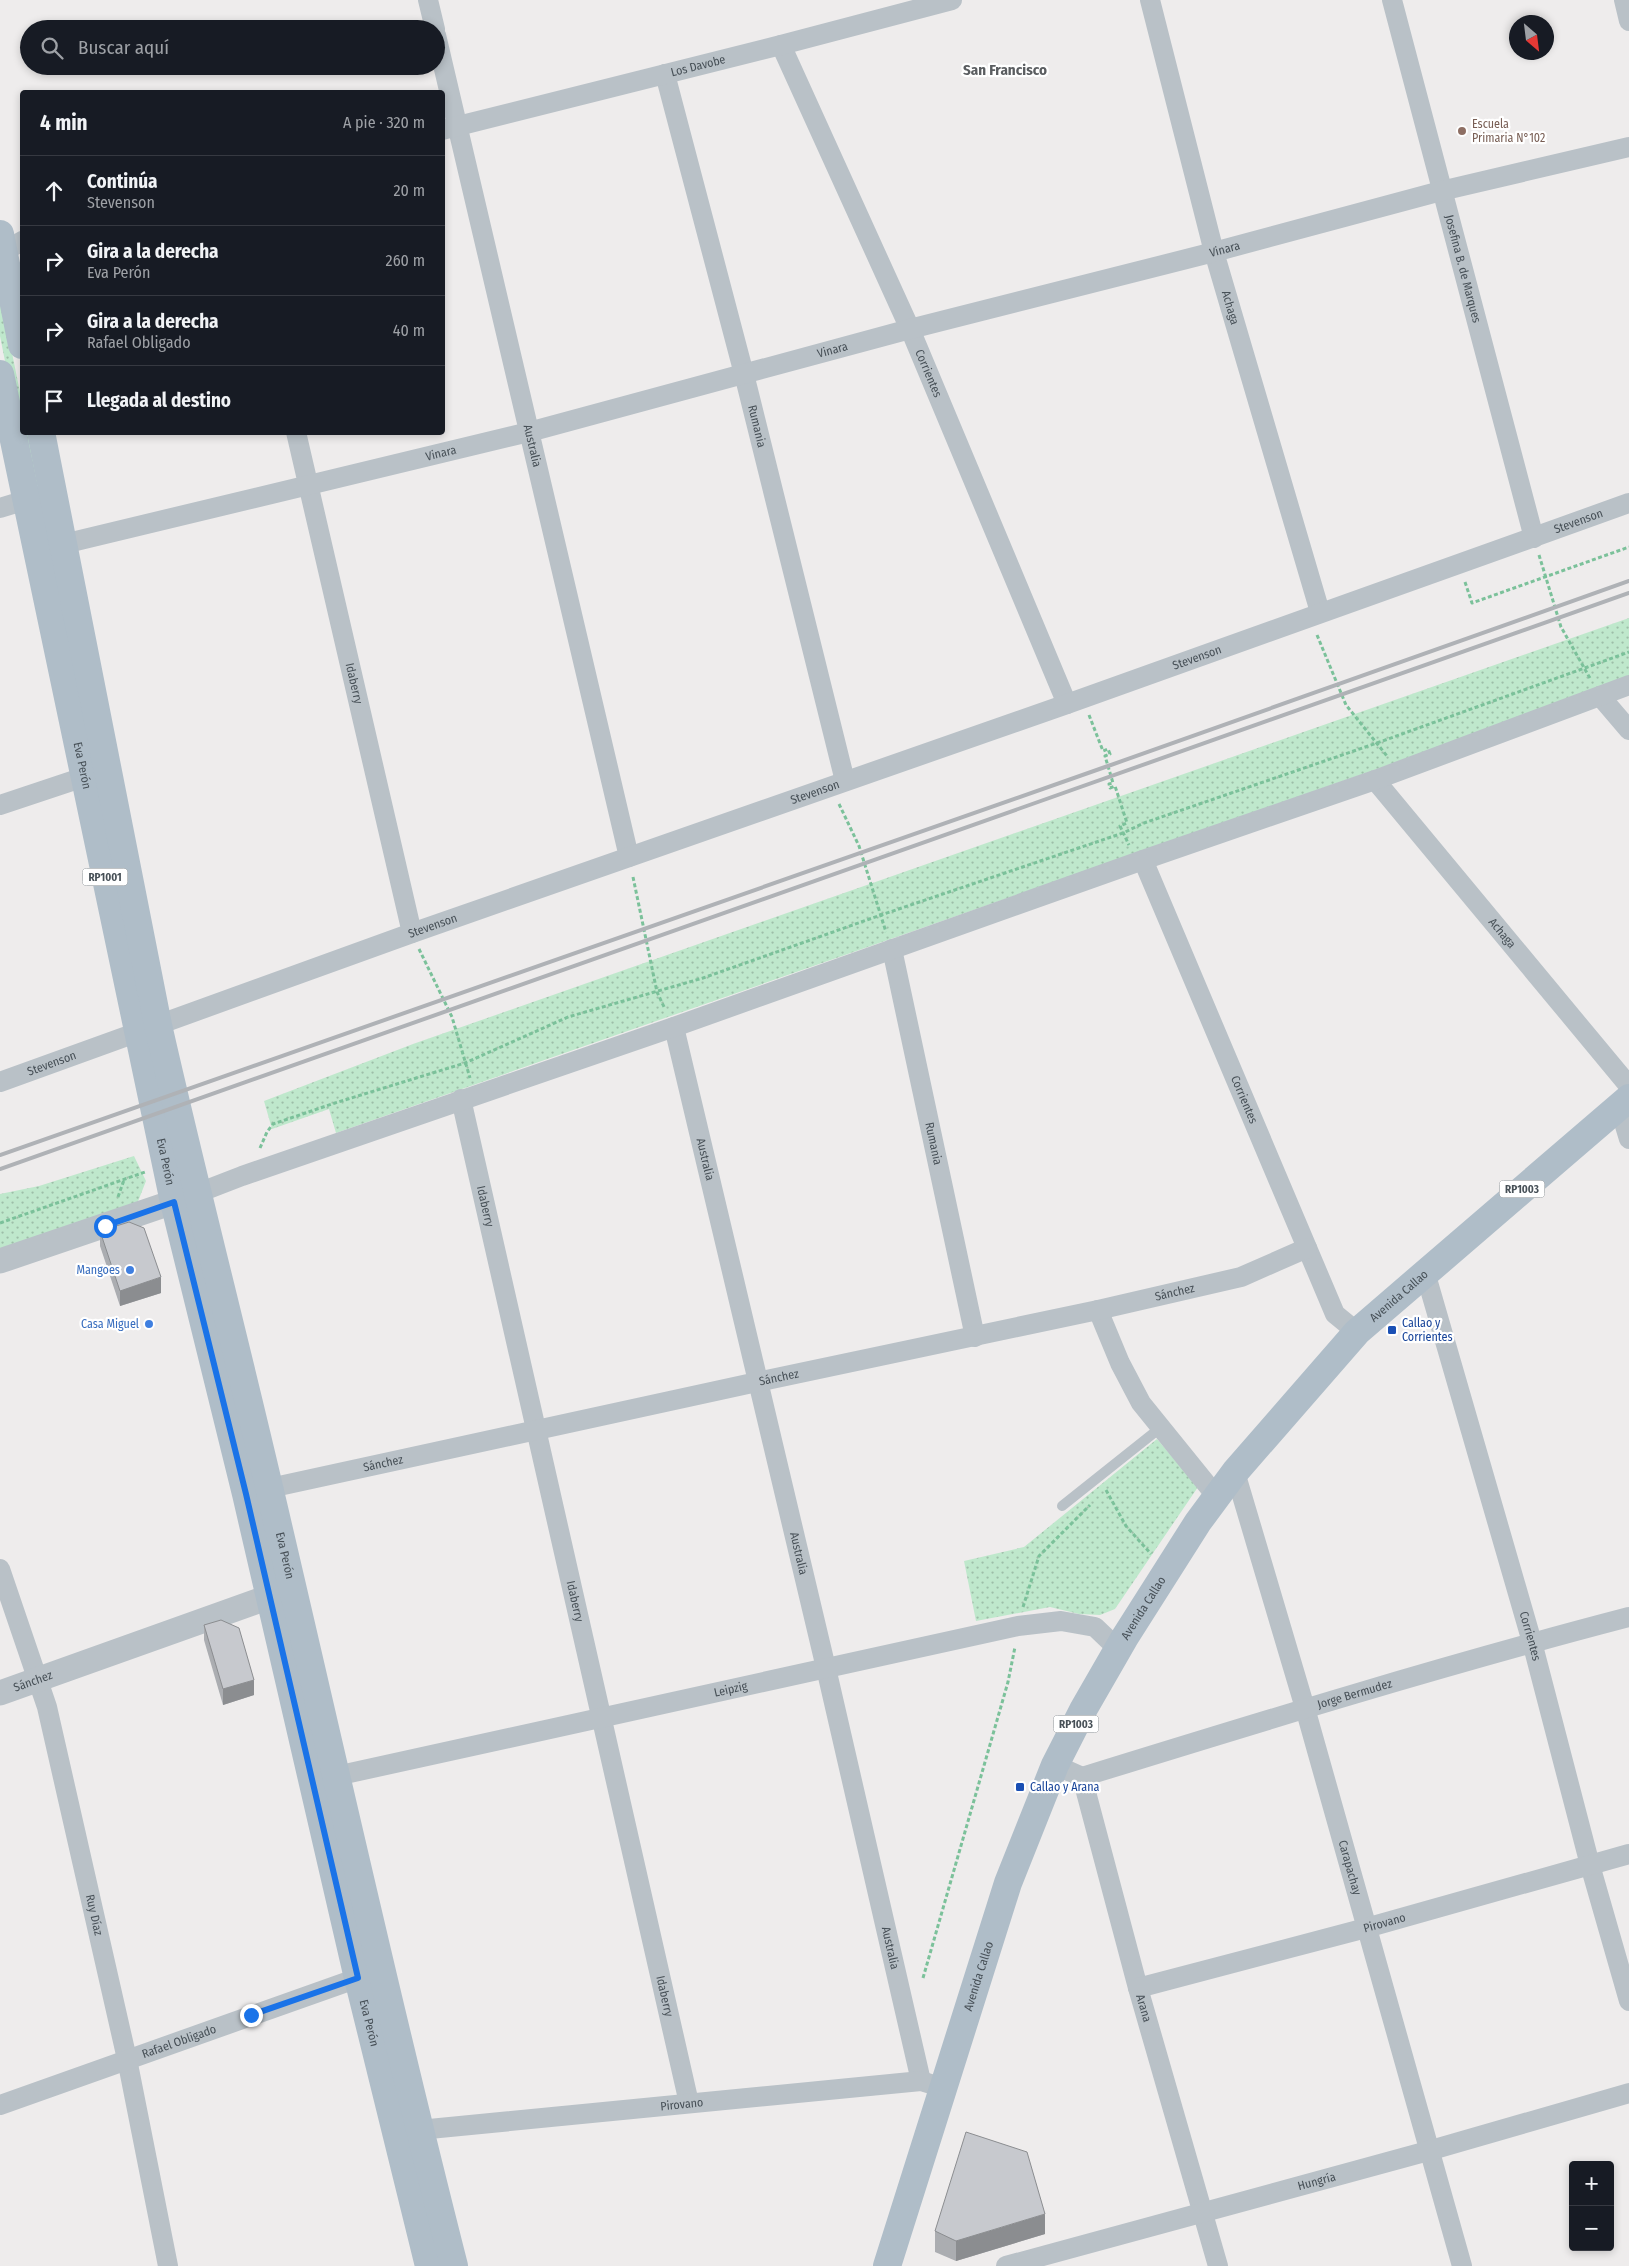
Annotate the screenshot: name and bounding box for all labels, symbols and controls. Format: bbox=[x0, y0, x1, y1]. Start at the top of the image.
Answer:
north arrow bbox=[1509, 15, 1554, 60]
search box bbox=[20, 20, 445, 75]
icon: search bbox=[38, 34, 66, 62]
text: Buscar aquí bbox=[78, 36, 169, 59]
street label: Los Davobe bbox=[669, 52, 727, 79]
district label: San Francisco bbox=[963, 61, 1047, 79]
text: 4 min bbox=[40, 110, 88, 136]
text: A pie · 320 m bbox=[343, 113, 425, 132]
place label: Escuela Primaria N°102 bbox=[1472, 117, 1545, 145]
marker: Escuela Primaria N°102 bbox=[1456, 125, 1468, 137]
text: Continúa bbox=[87, 170, 158, 193]
icon: ahead bbox=[40, 177, 68, 205]
text: 20 m bbox=[394, 181, 425, 200]
text: Stevenson bbox=[87, 193, 155, 212]
street label: Josefina B. de Marques bbox=[1442, 213, 1484, 324]
street label: Vinara bbox=[1208, 238, 1242, 260]
text: Gira a la derecha bbox=[87, 240, 219, 263]
icon: right bbox=[40, 247, 68, 275]
text: 260 m bbox=[386, 251, 425, 270]
text: Eva Perón bbox=[87, 263, 150, 282]
street label: Achaga bbox=[1219, 289, 1242, 326]
text: Gira a la derecha bbox=[87, 310, 219, 333]
icon: right bbox=[40, 317, 68, 345]
text: 40 m bbox=[393, 321, 425, 340]
text: Rafael Obligado bbox=[87, 333, 191, 352]
street label: Vinara bbox=[816, 339, 849, 361]
street label: Corrientes bbox=[912, 347, 945, 399]
icon: arrive bbox=[40, 387, 68, 415]
text: Llegada al destino bbox=[87, 389, 231, 412]
street label: Rumania bbox=[745, 404, 769, 449]
street label: Australia bbox=[521, 423, 544, 469]
street label: Vinara bbox=[424, 443, 458, 464]
street label: Stevenson bbox=[1552, 506, 1605, 536]
street label: Stevenson bbox=[1171, 642, 1223, 673]
street label: Idaberry bbox=[343, 662, 366, 706]
street label: Eva Perón bbox=[71, 741, 94, 790]
street label: Stevenson bbox=[789, 777, 841, 807]
road number: RP1001 bbox=[82, 869, 128, 886]
street label: Stevenson bbox=[406, 911, 459, 941]
street label: Achaga bbox=[1486, 915, 1519, 951]
street label: Stevenson bbox=[25, 1048, 78, 1079]
street label: Corrientes bbox=[1228, 1073, 1261, 1126]
street label: Rumania bbox=[922, 1121, 945, 1166]
street label: Eva Perón bbox=[154, 1137, 177, 1187]
street label: Australia bbox=[694, 1137, 717, 1182]
road number: RP1003 bbox=[1500, 1180, 1544, 1198]
street label: Idaberry bbox=[474, 1184, 497, 1229]
route start bbox=[94, 1215, 117, 1238]
place label: Mangoes bbox=[76, 1263, 120, 1277]
marker: Mangoes bbox=[124, 1264, 136, 1276]
street label: Avenida Callao bbox=[1367, 1267, 1431, 1325]
street label: Sánchez bbox=[1154, 1281, 1196, 1304]
place label: Callao y Corrientes bbox=[1402, 1316, 1453, 1344]
place label: Casa Miguel bbox=[81, 1317, 139, 1331]
marker: Casa Miguel bbox=[143, 1318, 155, 1330]
marker: Callao y Corrientes bbox=[1386, 1324, 1398, 1336]
street label: Sánchez bbox=[758, 1366, 800, 1388]
street label: Sánchez bbox=[362, 1452, 404, 1474]
street label: Eva Perón bbox=[273, 1531, 297, 1580]
street label: Australia bbox=[787, 1531, 811, 1576]
street label: Avenida Callao bbox=[1118, 1574, 1169, 1642]
street label: Idaberry bbox=[564, 1579, 587, 1624]
street label: Corrientes bbox=[1517, 1610, 1544, 1662]
street label: Sánchez bbox=[12, 1668, 55, 1695]
street label: Jorge Bermudez bbox=[1316, 1676, 1394, 1712]
street label: Leipzig bbox=[713, 1679, 749, 1700]
road number: RP1003 bbox=[1054, 1716, 1098, 1732]
place label: Callao y Arana bbox=[1030, 1780, 1100, 1794]
marker: Callao y Arana bbox=[1014, 1781, 1026, 1793]
street label: Carapachay bbox=[1336, 1839, 1364, 1897]
street label: Ruy Díaz bbox=[83, 1893, 106, 1937]
street label: Pirovano bbox=[1362, 1910, 1407, 1935]
street label: Australia bbox=[879, 1925, 902, 1971]
street label: Avenida Callao bbox=[961, 1940, 996, 2013]
street label: Idaberry bbox=[653, 1974, 676, 2019]
street label: Arana bbox=[1133, 1993, 1155, 2024]
street label: Eva Perón bbox=[357, 1998, 382, 2048]
route end bbox=[240, 2004, 263, 2027]
street label: Rafael Obligado bbox=[140, 2022, 218, 2061]
street label: Pirovano bbox=[660, 2095, 704, 2113]
map controls bbox=[1569, 2161, 1614, 2251]
button: + bbox=[1569, 2161, 1614, 2206]
street label: Hungría bbox=[1296, 2169, 1337, 2193]
button: − bbox=[1569, 2206, 1614, 2251]

